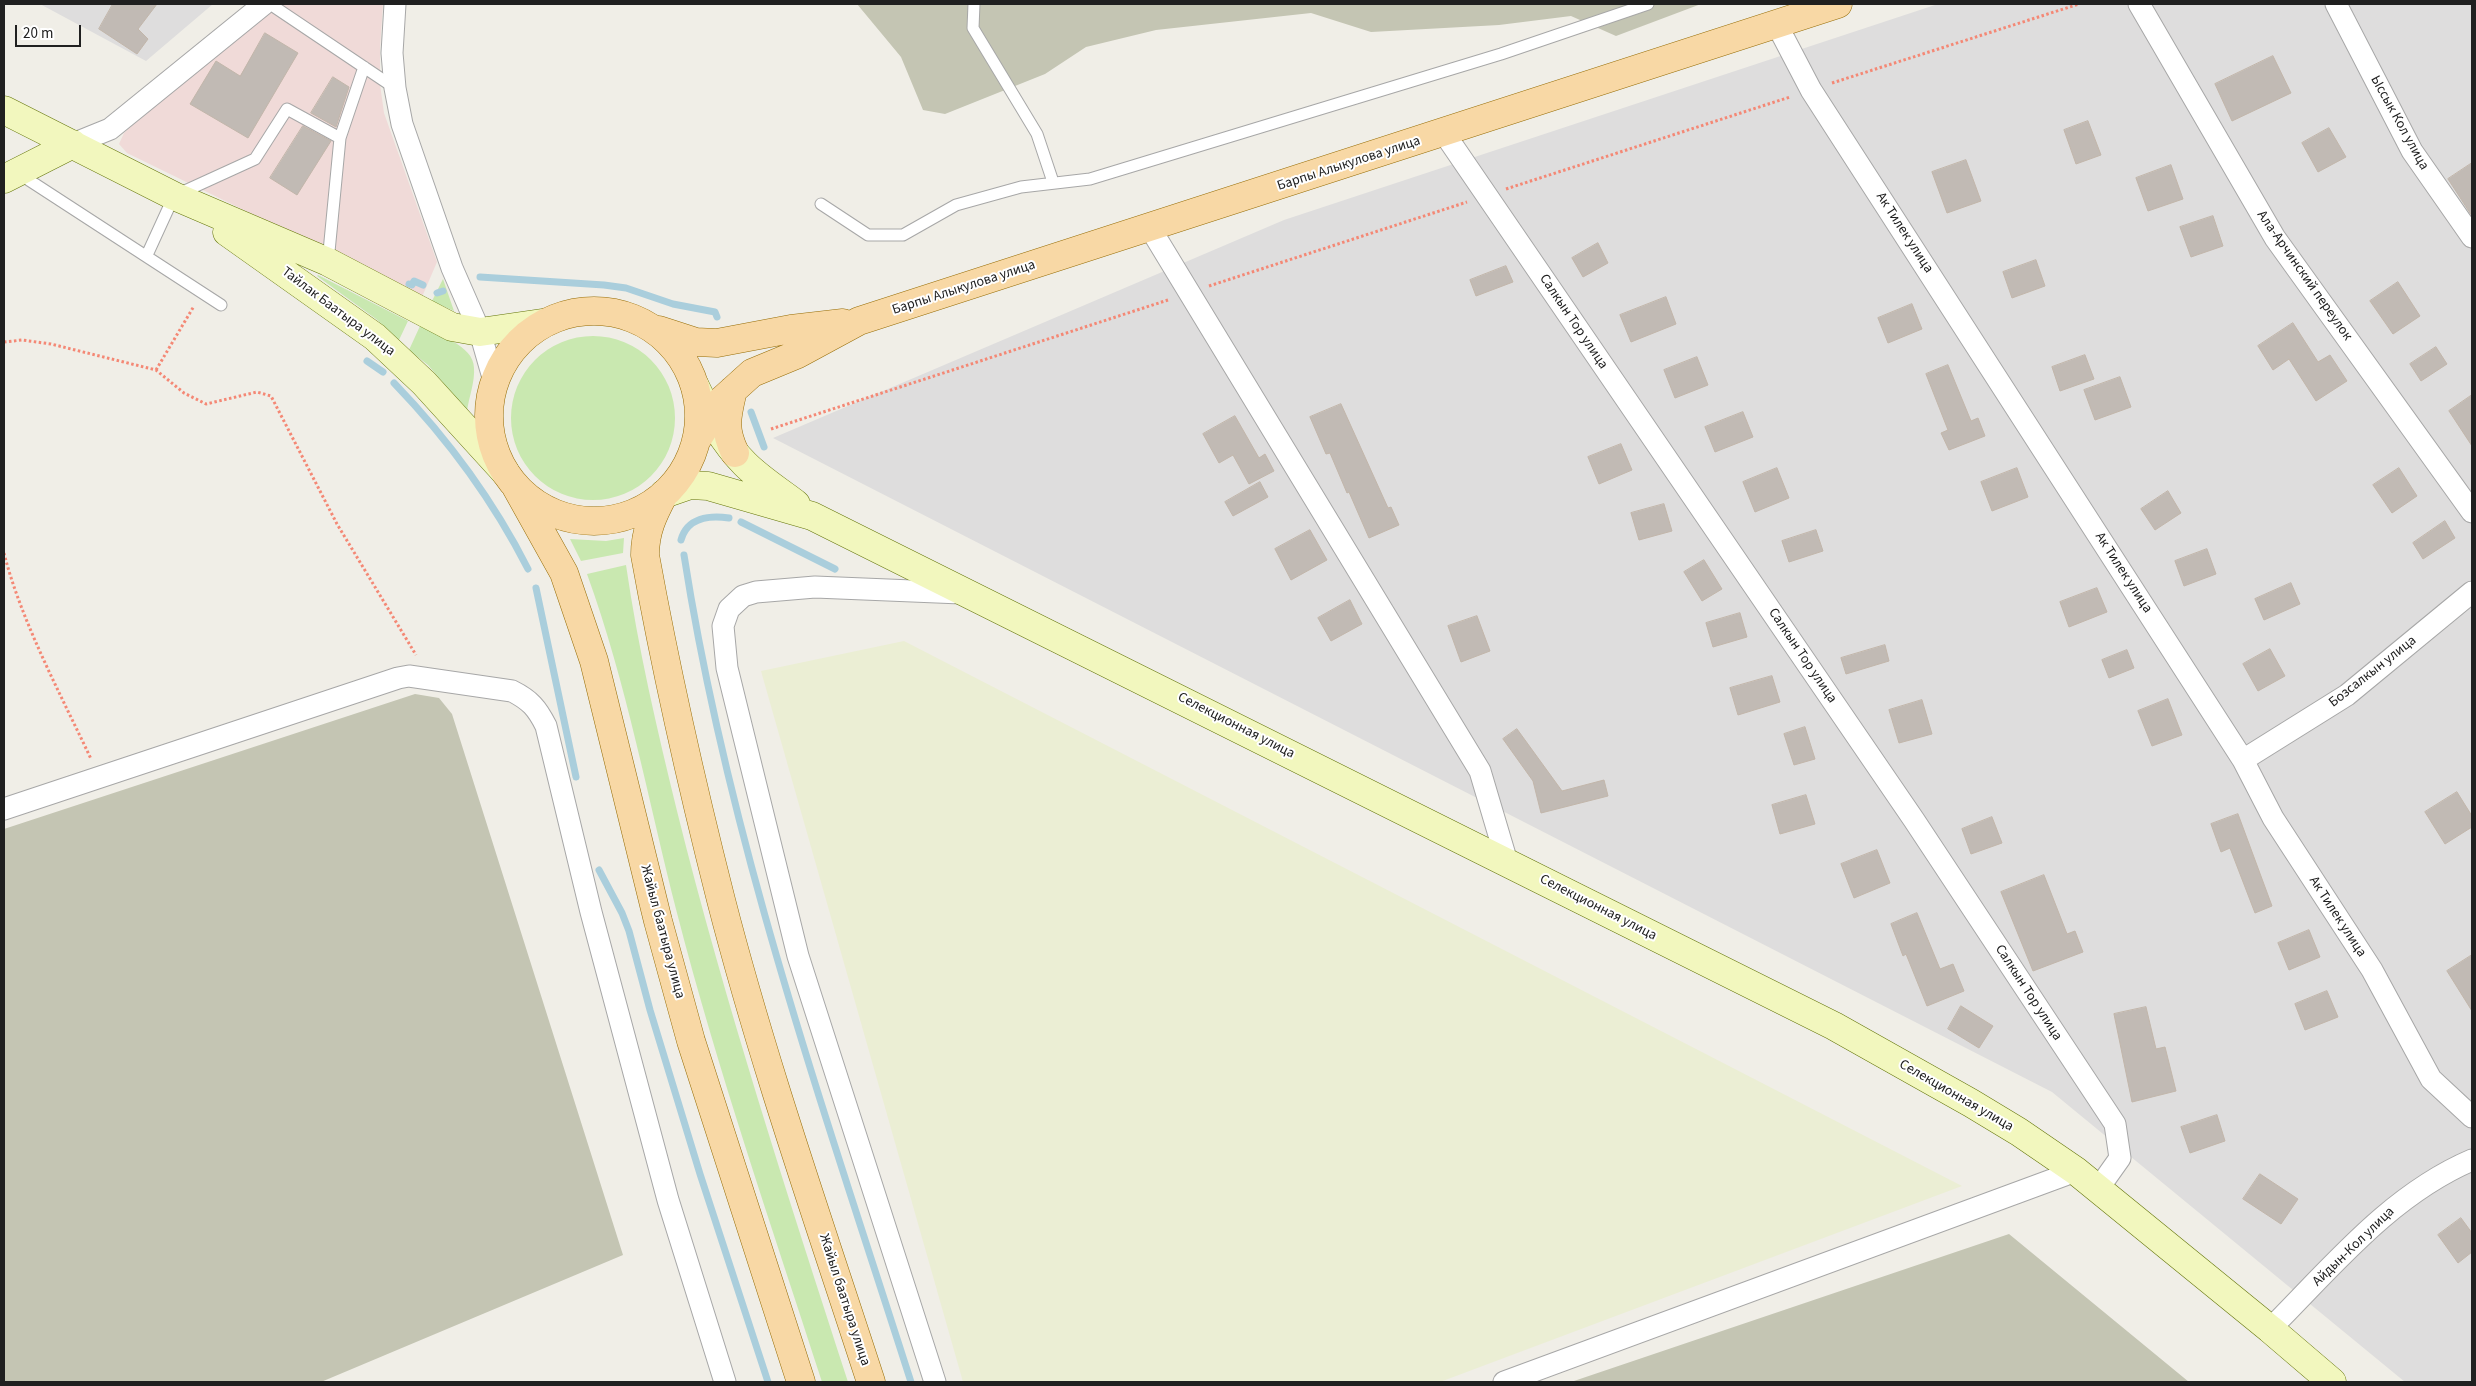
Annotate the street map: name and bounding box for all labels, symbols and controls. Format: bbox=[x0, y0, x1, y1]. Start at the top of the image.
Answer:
scale bar bbox=[18, 15, 84, 47]
text: 20 m bbox=[23, 23, 53, 44]
street label: Ыссык Кол улица bbox=[2366, 73, 2432, 173]
street label: Барпы Алыкулова улица bbox=[1275, 133, 1423, 195]
street label: Ак Тилек улица bbox=[1872, 189, 1936, 277]
street label: Ала-Арчинский переулок bbox=[2253, 208, 2355, 344]
street label: Барпы Алыкулова улица bbox=[890, 257, 1038, 319]
street label: Тайлак Баатыра улица bbox=[278, 264, 398, 360]
street label: Салкын Тор улица bbox=[1535, 271, 1611, 373]
street label: Ак Тилек улица bbox=[2091, 529, 2155, 617]
street label: Салкын Тор улица bbox=[1764, 605, 1840, 707]
street label: Бозсалкын улица bbox=[2326, 633, 2420, 711]
street label: Селекционная улица bbox=[1175, 689, 1297, 763]
street label: Жайыл баатыра улица bbox=[636, 863, 688, 1001]
street label: Селекционная улица bbox=[1537, 871, 1659, 945]
street label: Ак Тилек улица bbox=[2305, 873, 2369, 961]
street label: Салкын Тор улица bbox=[1991, 942, 2065, 1044]
street label: Селекционная улица bbox=[1896, 1056, 2016, 1136]
street label: Айдын-Кол улица bbox=[2310, 1204, 2398, 1290]
street label: Жайыл баатыра улица bbox=[815, 1232, 873, 1368]

